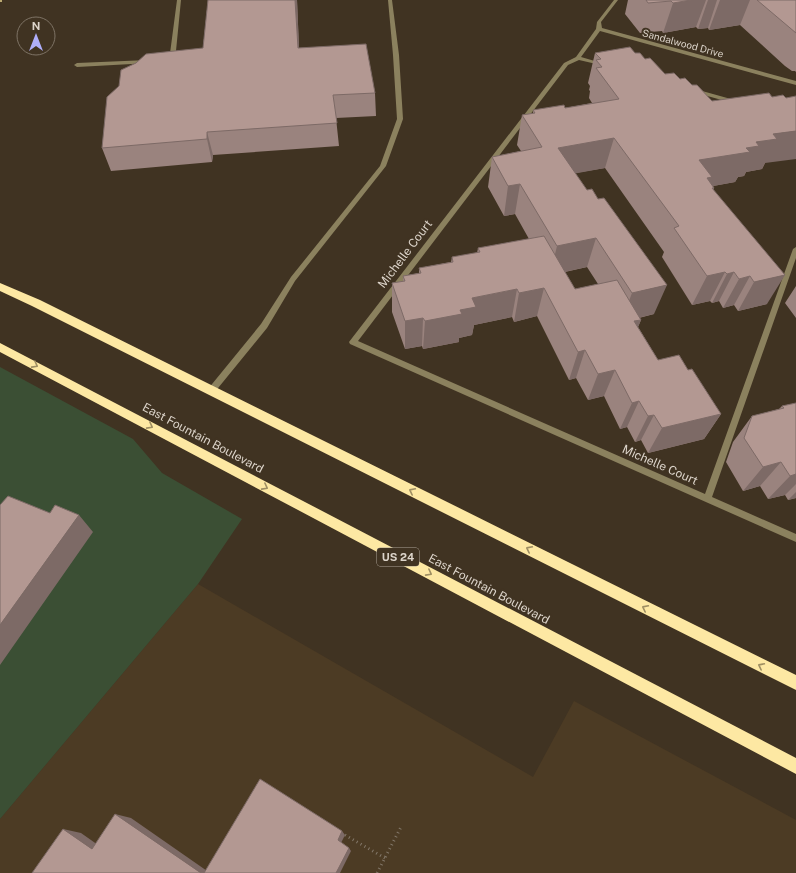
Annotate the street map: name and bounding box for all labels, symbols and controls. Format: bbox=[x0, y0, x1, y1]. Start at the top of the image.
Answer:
north arrow bbox=[16, 16, 56, 56]
text: N bbox=[32, 20, 40, 32]
street label: Sandalwood Drive bbox=[641, 26, 725, 60]
street label: Michelle Court bbox=[375, 217, 435, 291]
one-way arrow bbox=[30, 361, 38, 368]
street label: East Fountain Boulevard bbox=[140, 400, 266, 476]
one-way arrow bbox=[145, 421, 153, 429]
street label: Michelle Court bbox=[620, 442, 700, 488]
one-way arrow bbox=[260, 482, 268, 489]
one-way arrow bbox=[409, 488, 417, 496]
one-way arrow bbox=[525, 547, 533, 554]
road number: US 24 bbox=[377, 548, 419, 566]
street label: East Fountain Boulevard bbox=[426, 551, 552, 627]
one-way arrow bbox=[425, 568, 432, 576]
one-way arrow bbox=[642, 605, 649, 612]
one-way arrow bbox=[758, 663, 765, 670]

